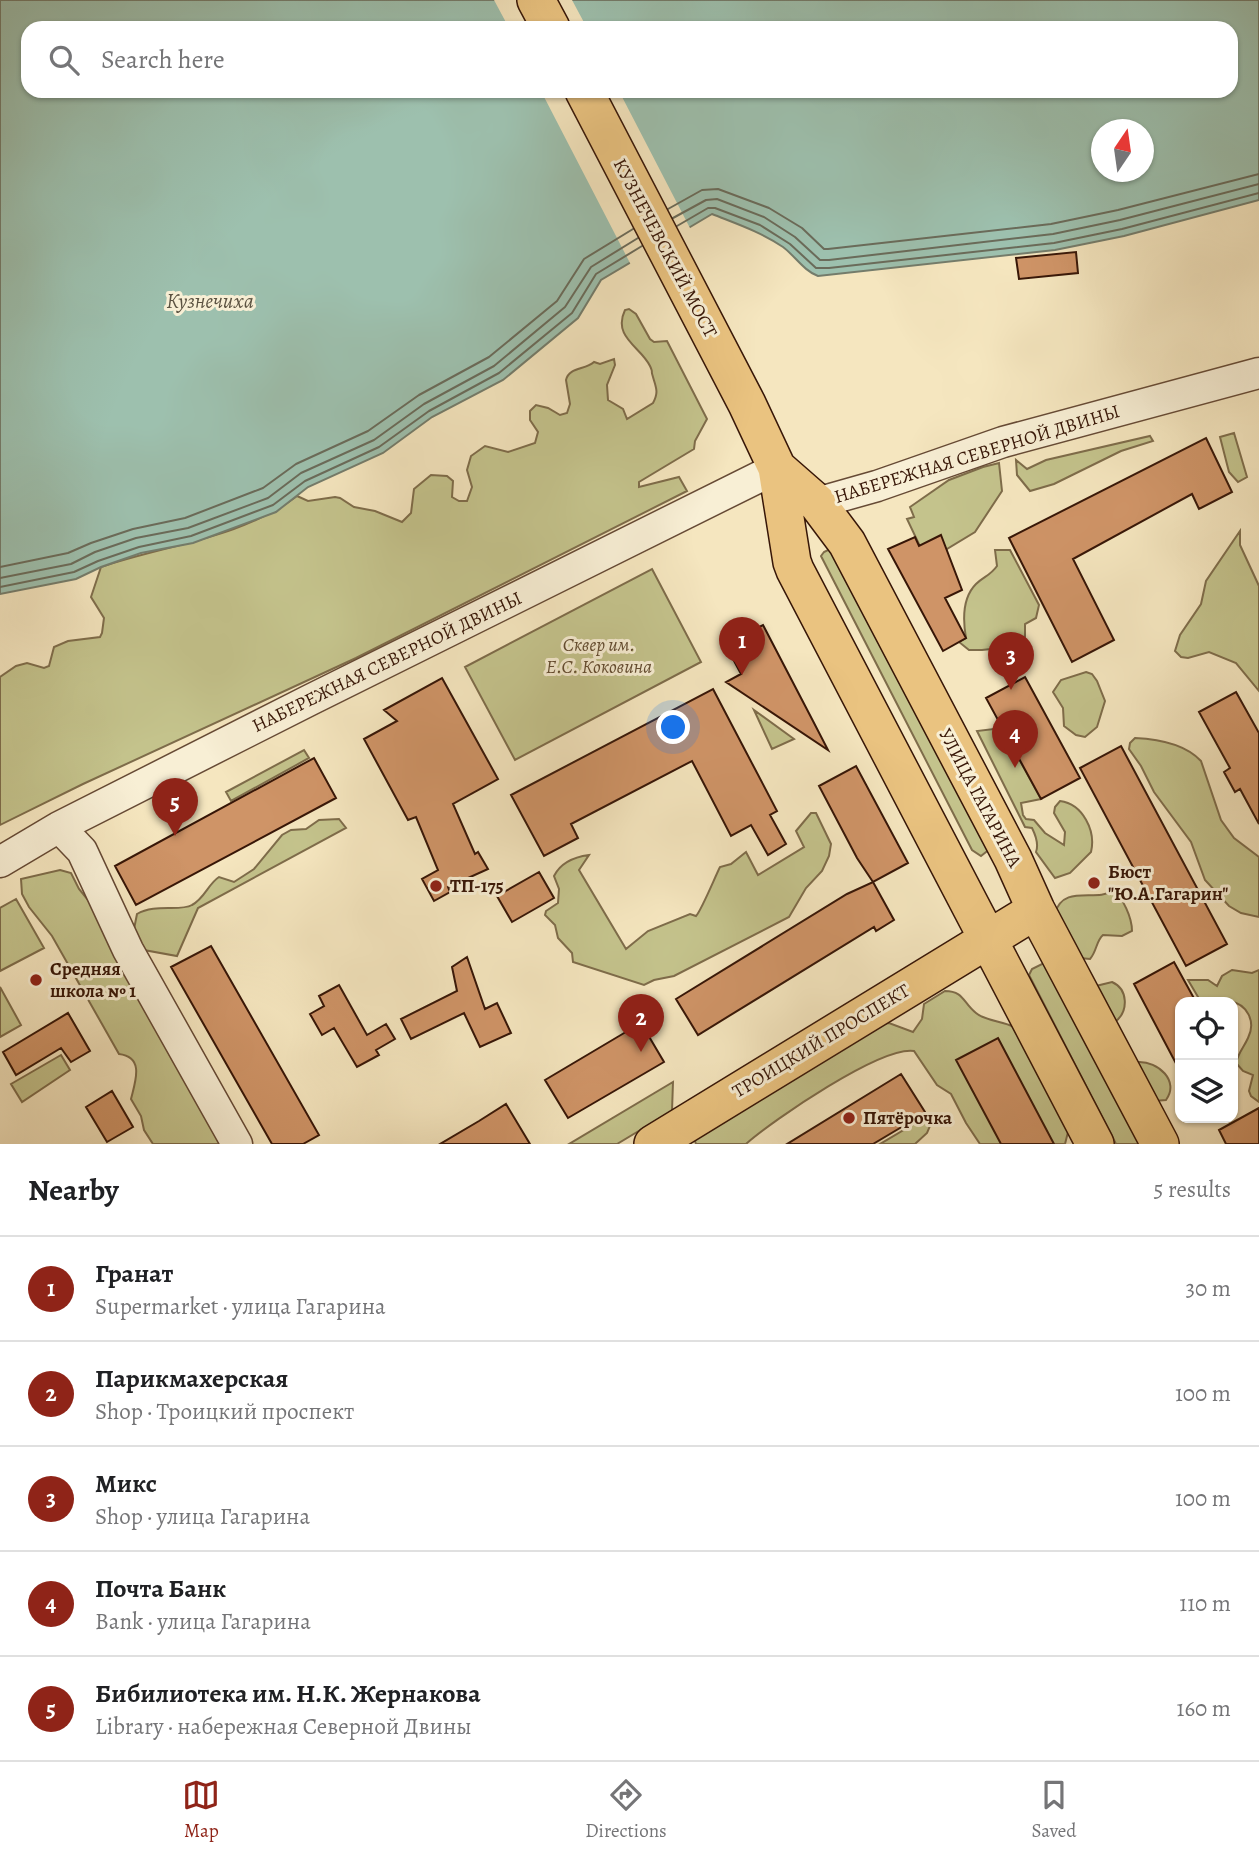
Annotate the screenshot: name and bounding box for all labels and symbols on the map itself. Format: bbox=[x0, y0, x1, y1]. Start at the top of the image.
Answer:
north arrow bbox=[1091, 119, 1154, 182]
street label: КУЗНЕЧЕВСКИЙ МОСТ bbox=[607, 154, 724, 343]
water label: Кузнечиха bbox=[166, 287, 254, 315]
street label: НАБЕРЕЖНАЯ СЕВЕРНОЙ ДВИНЫ bbox=[831, 398, 1123, 510]
street label: НАБЕРЕЖНАЯ СЕВЕРНОЙ ДВИНЫ bbox=[248, 585, 526, 739]
pin: 1 bbox=[719, 617, 765, 675]
park label: Сквер им. Е.С. Коковина bbox=[546, 632, 652, 680]
pin: 3 bbox=[988, 632, 1034, 690]
your location bbox=[656, 710, 690, 744]
pin: 4 bbox=[992, 710, 1038, 768]
street label: УЛИЦА ГАГАРИНА bbox=[932, 724, 1028, 873]
pin: 5 bbox=[152, 778, 198, 836]
place label: Бюст "Ю.А.Гагарин" bbox=[1108, 859, 1228, 907]
place label: ТП-175 bbox=[450, 873, 504, 899]
marker: Бюст "Ю.А.Гагарин" bbox=[1086, 875, 1102, 891]
marker: ТП-175 bbox=[428, 878, 444, 894]
place label: Средняя школа № 1 bbox=[50, 956, 136, 1004]
marker: Средняя школа № 1 bbox=[28, 972, 44, 988]
street label: ТРОИЦКИЙ ПРОСПЕКТ bbox=[728, 977, 915, 1104]
pin: 2 bbox=[618, 994, 664, 1052]
place label: Пятёрочка bbox=[863, 1105, 953, 1131]
marker: Пятёрочка bbox=[841, 1110, 857, 1126]

